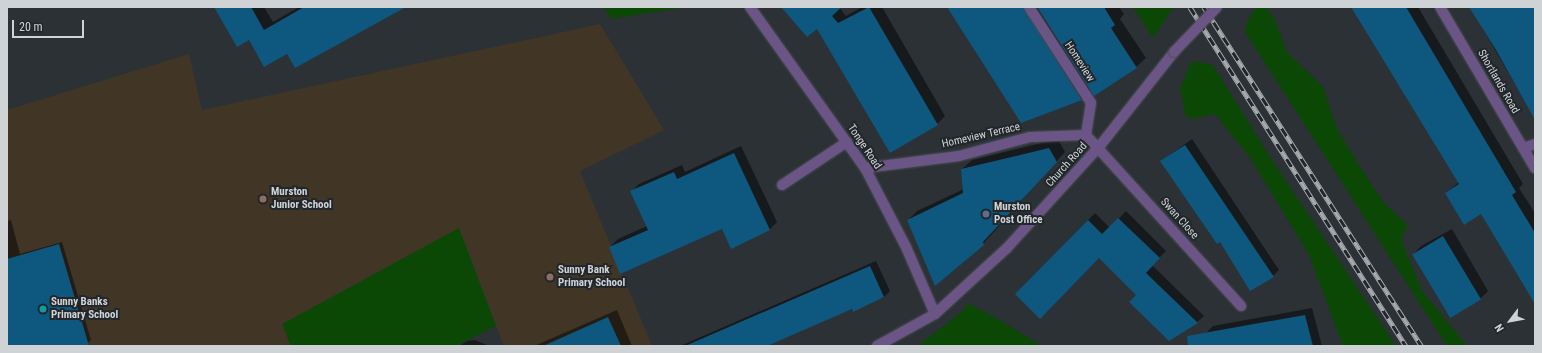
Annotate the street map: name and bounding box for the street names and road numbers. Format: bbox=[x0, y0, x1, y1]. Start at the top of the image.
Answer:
street label: Homeview bbox=[1061, 39, 1097, 85]
street label: Shortlands Road bbox=[1474, 48, 1522, 116]
street label: Homeview Terrace bbox=[940, 121, 1022, 151]
street label: Tonge Road bbox=[844, 122, 884, 172]
street label: Church Road bbox=[1044, 140, 1090, 190]
street label: Swan Close bbox=[1157, 196, 1201, 242]

